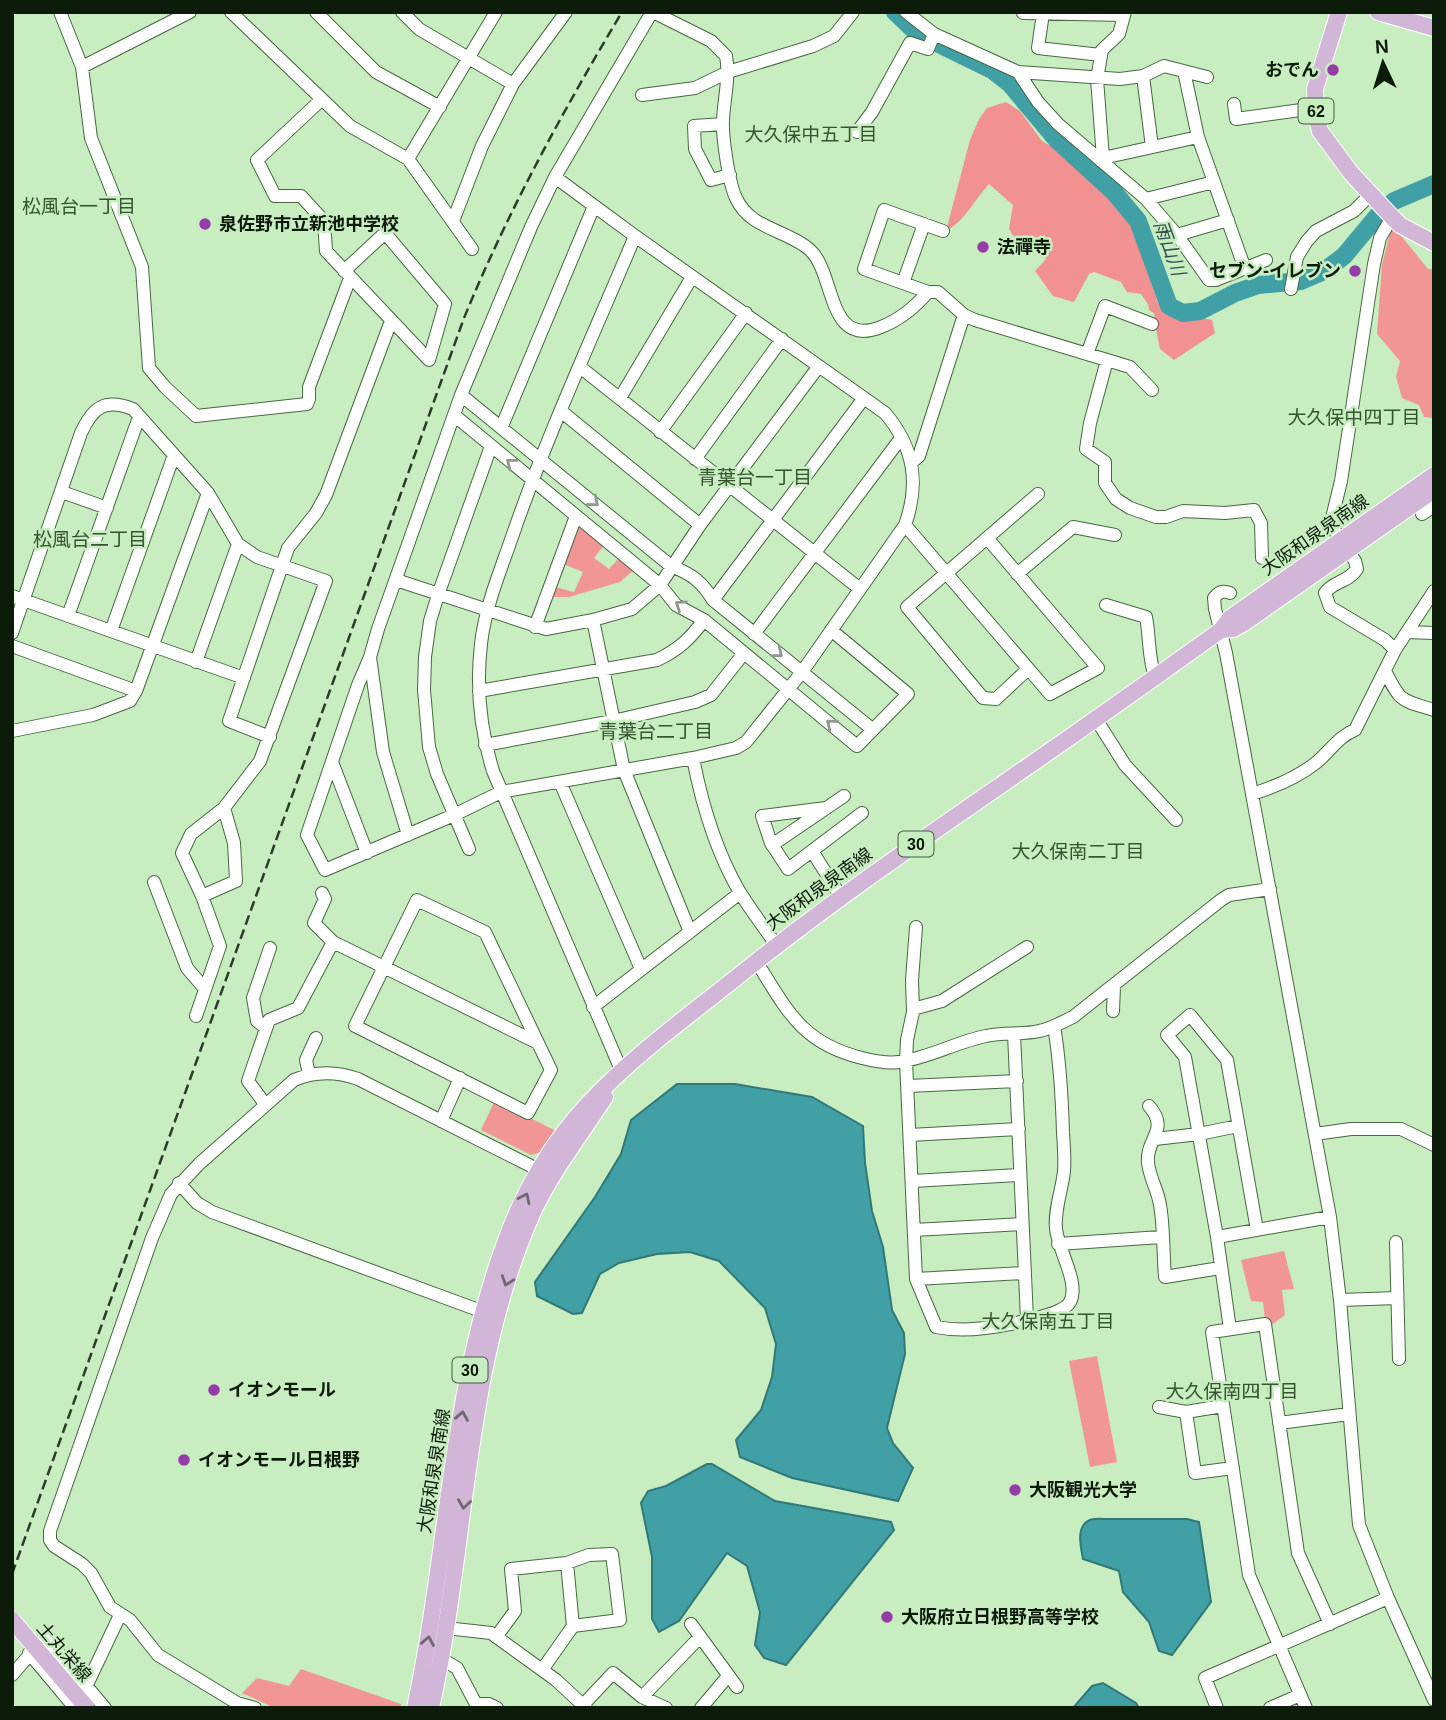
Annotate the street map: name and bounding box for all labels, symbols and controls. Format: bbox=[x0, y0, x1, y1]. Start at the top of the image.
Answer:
north arrow bbox=[1348, 28, 1418, 98]
text: N bbox=[1374, 36, 1389, 57]
place label: おでん bbox=[1265, 60, 1319, 80]
marker: おでん bbox=[1325, 62, 1341, 78]
road number: 62 bbox=[1298, 99, 1334, 124]
district label: 大久保中五丁目 bbox=[744, 124, 878, 145]
district label: 松風台一丁目 bbox=[22, 196, 136, 217]
place label: 泉佐野市立新池中学校 bbox=[219, 214, 399, 234]
marker: 泉佐野市立新池中学校 bbox=[197, 216, 213, 232]
water label: 雨山川 bbox=[1150, 218, 1190, 280]
place label: 法禪寺 bbox=[997, 237, 1051, 257]
marker: 法禪寺 bbox=[975, 239, 991, 255]
place label: セブン-イレブン bbox=[1209, 261, 1341, 281]
marker: セブン-イレブン bbox=[1347, 263, 1363, 279]
district label: 大久保中四丁目 bbox=[1287, 407, 1421, 428]
one-way arrow bbox=[507, 458, 519, 471]
district label: 青葉台一丁目 bbox=[698, 467, 812, 488]
street label: 大阪和泉泉南線 bbox=[1258, 491, 1372, 579]
one-way arrow bbox=[586, 494, 599, 506]
district label: 松風台二丁目 bbox=[33, 529, 147, 550]
one-way arrow bbox=[675, 601, 688, 613]
one-way arrow bbox=[769, 645, 782, 657]
one-way arrow bbox=[826, 720, 839, 732]
district label: 青葉台二丁目 bbox=[599, 721, 713, 742]
road number: 30 bbox=[898, 832, 934, 856]
district label: 大久保南二丁目 bbox=[1011, 841, 1145, 862]
street label: 大阪和泉泉南線 bbox=[762, 844, 876, 934]
one-way arrow bbox=[516, 1193, 530, 1205]
one-way arrow bbox=[501, 1274, 515, 1286]
district label: 大久保南五丁目 bbox=[981, 1311, 1115, 1332]
road number: 30 bbox=[452, 1358, 488, 1382]
place label: イオンモール bbox=[228, 1380, 336, 1400]
district label: 大久保南四丁目 bbox=[1165, 1381, 1299, 1402]
marker: イオンモール bbox=[206, 1382, 222, 1398]
street label: 大阪和泉泉南線 bbox=[414, 1407, 454, 1535]
one-way arrow bbox=[454, 1410, 469, 1422]
place label: イオンモール日根野 bbox=[198, 1450, 360, 1470]
marker: イオンモール日根野 bbox=[176, 1452, 192, 1468]
place label: 大阪観光大学 bbox=[1029, 1480, 1137, 1500]
marker: 大阪観光大学 bbox=[1007, 1482, 1023, 1498]
one-way arrow bbox=[457, 1498, 472, 1510]
place label: 大阪府立日根野高等学校 bbox=[901, 1607, 1099, 1627]
marker: 大阪府立日根野高等学校 bbox=[879, 1609, 895, 1625]
street label: 土丸栄線 bbox=[33, 1618, 95, 1686]
one-way arrow bbox=[419, 1635, 434, 1647]

